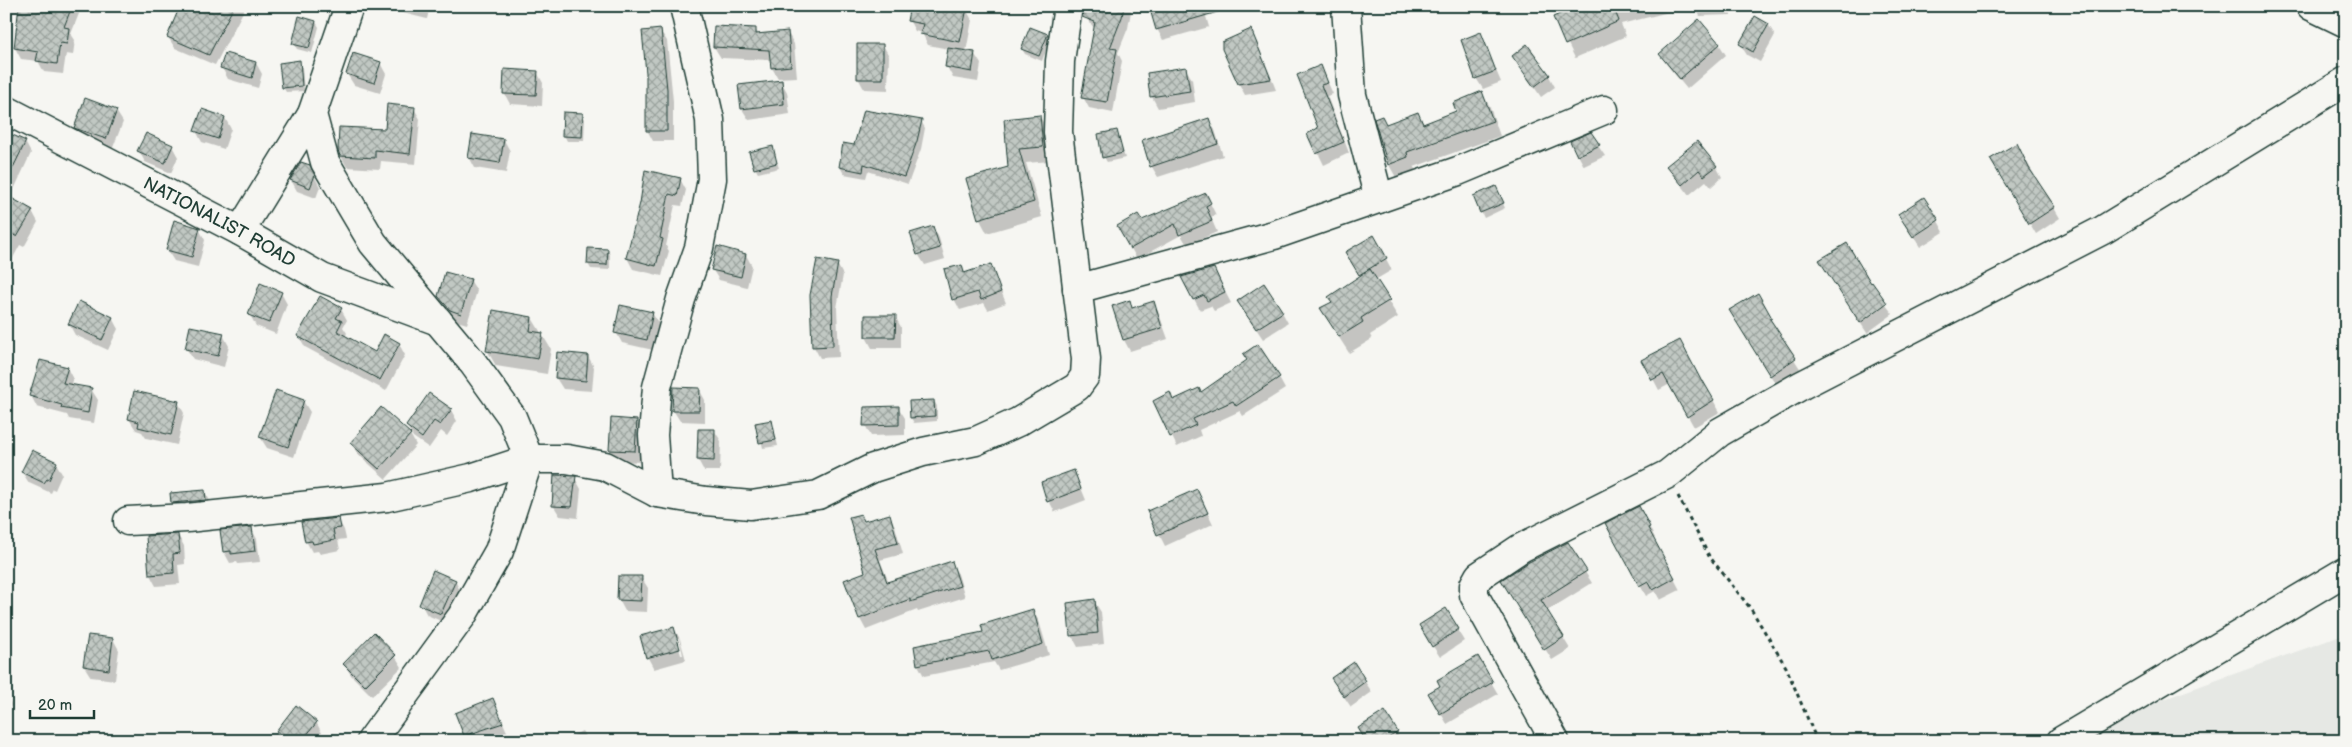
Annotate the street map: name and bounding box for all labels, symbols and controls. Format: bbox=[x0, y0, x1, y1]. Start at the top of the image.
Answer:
street label: NATIONALIST ROAD bbox=[140, 173, 299, 272]
scale bar bbox=[30, 687, 94, 719]
text: 20 m bbox=[38, 696, 72, 715]

